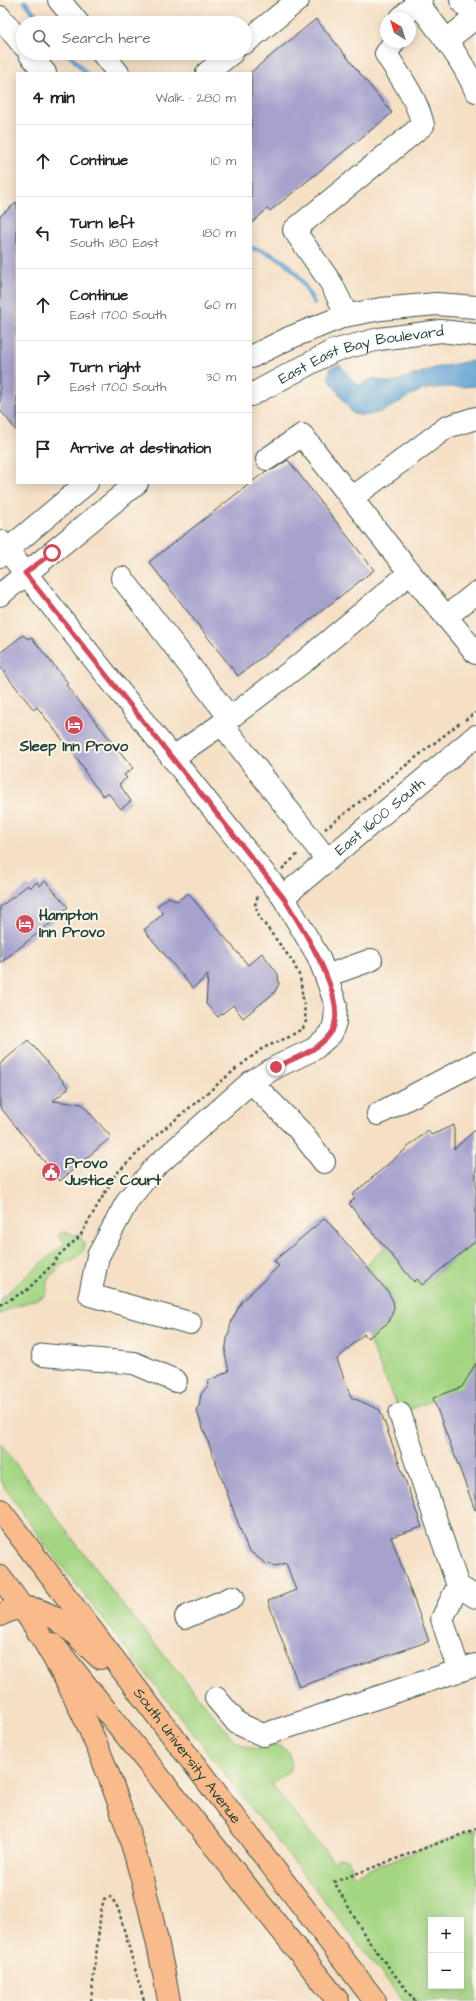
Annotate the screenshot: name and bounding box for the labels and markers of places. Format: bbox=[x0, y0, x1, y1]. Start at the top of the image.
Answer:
hotel icon: Sleep Inn Provo bbox=[63, 714, 85, 736]
place label: Sleep Inn Provo bbox=[19, 736, 129, 757]
place label: Hampton Inn Provo bbox=[39, 905, 105, 943]
hotel icon: Hampton Inn Provo bbox=[14, 913, 36, 935]
place label: Provo Justice Court bbox=[64, 1153, 162, 1191]
public building icon: Provo Justice Court bbox=[40, 1161, 62, 1183]

